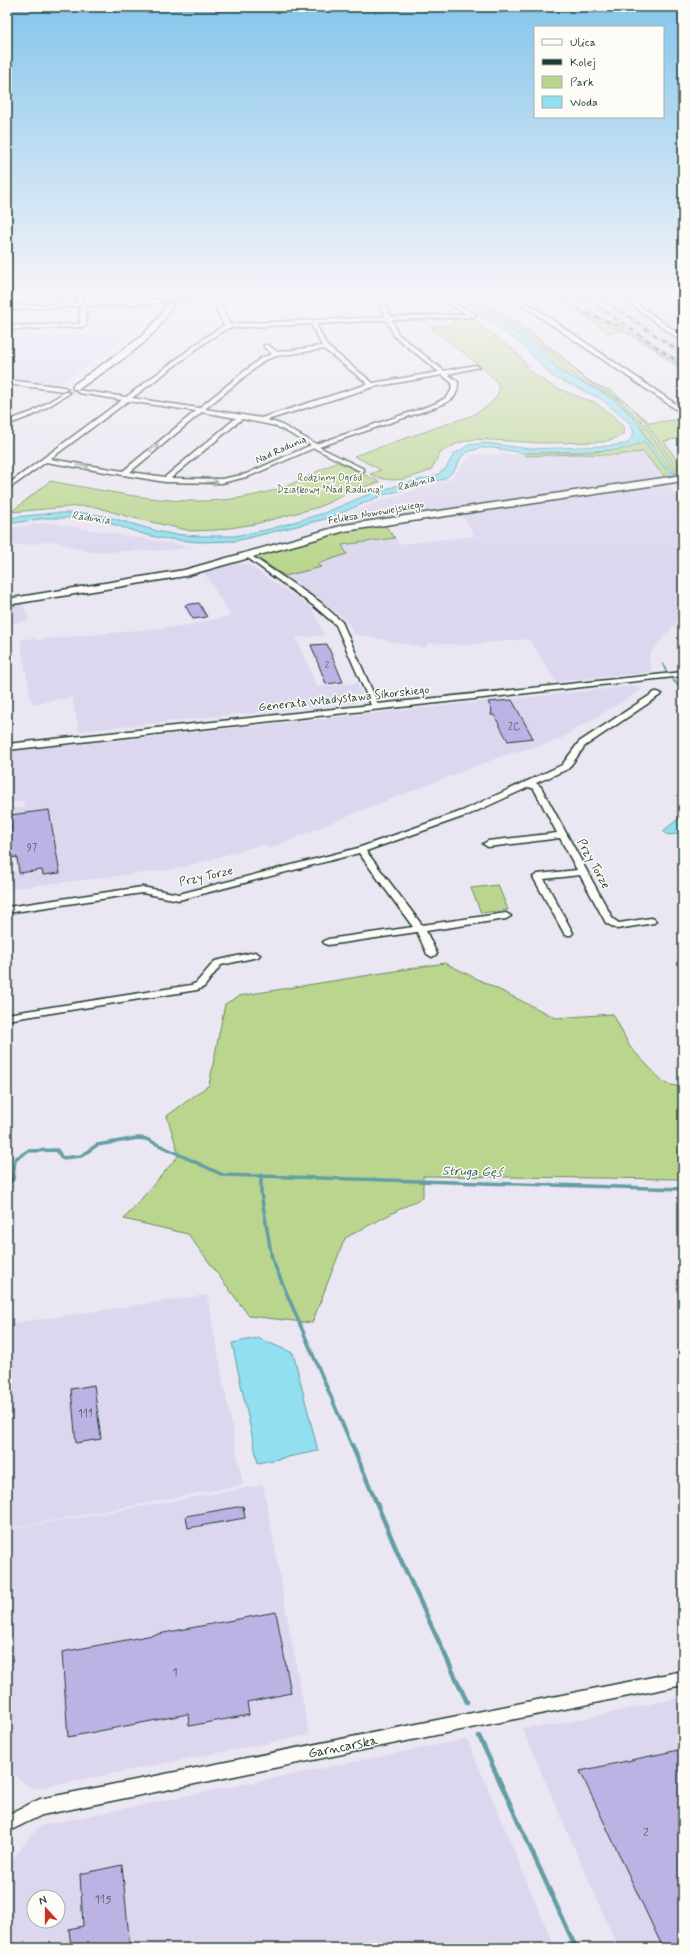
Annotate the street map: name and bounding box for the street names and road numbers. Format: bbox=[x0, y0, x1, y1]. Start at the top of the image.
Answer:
street label: Nad Radunią bbox=[253, 433, 309, 467]
street label: Feliksa Nowowiejskiego bbox=[327, 498, 425, 529]
street label: Generała Władysława Sikorskiego bbox=[258, 682, 430, 716]
street label: Przy Torze bbox=[573, 836, 613, 892]
street label: Przy Torze bbox=[177, 863, 235, 891]
street label: Garncarska bbox=[306, 1731, 380, 1763]

